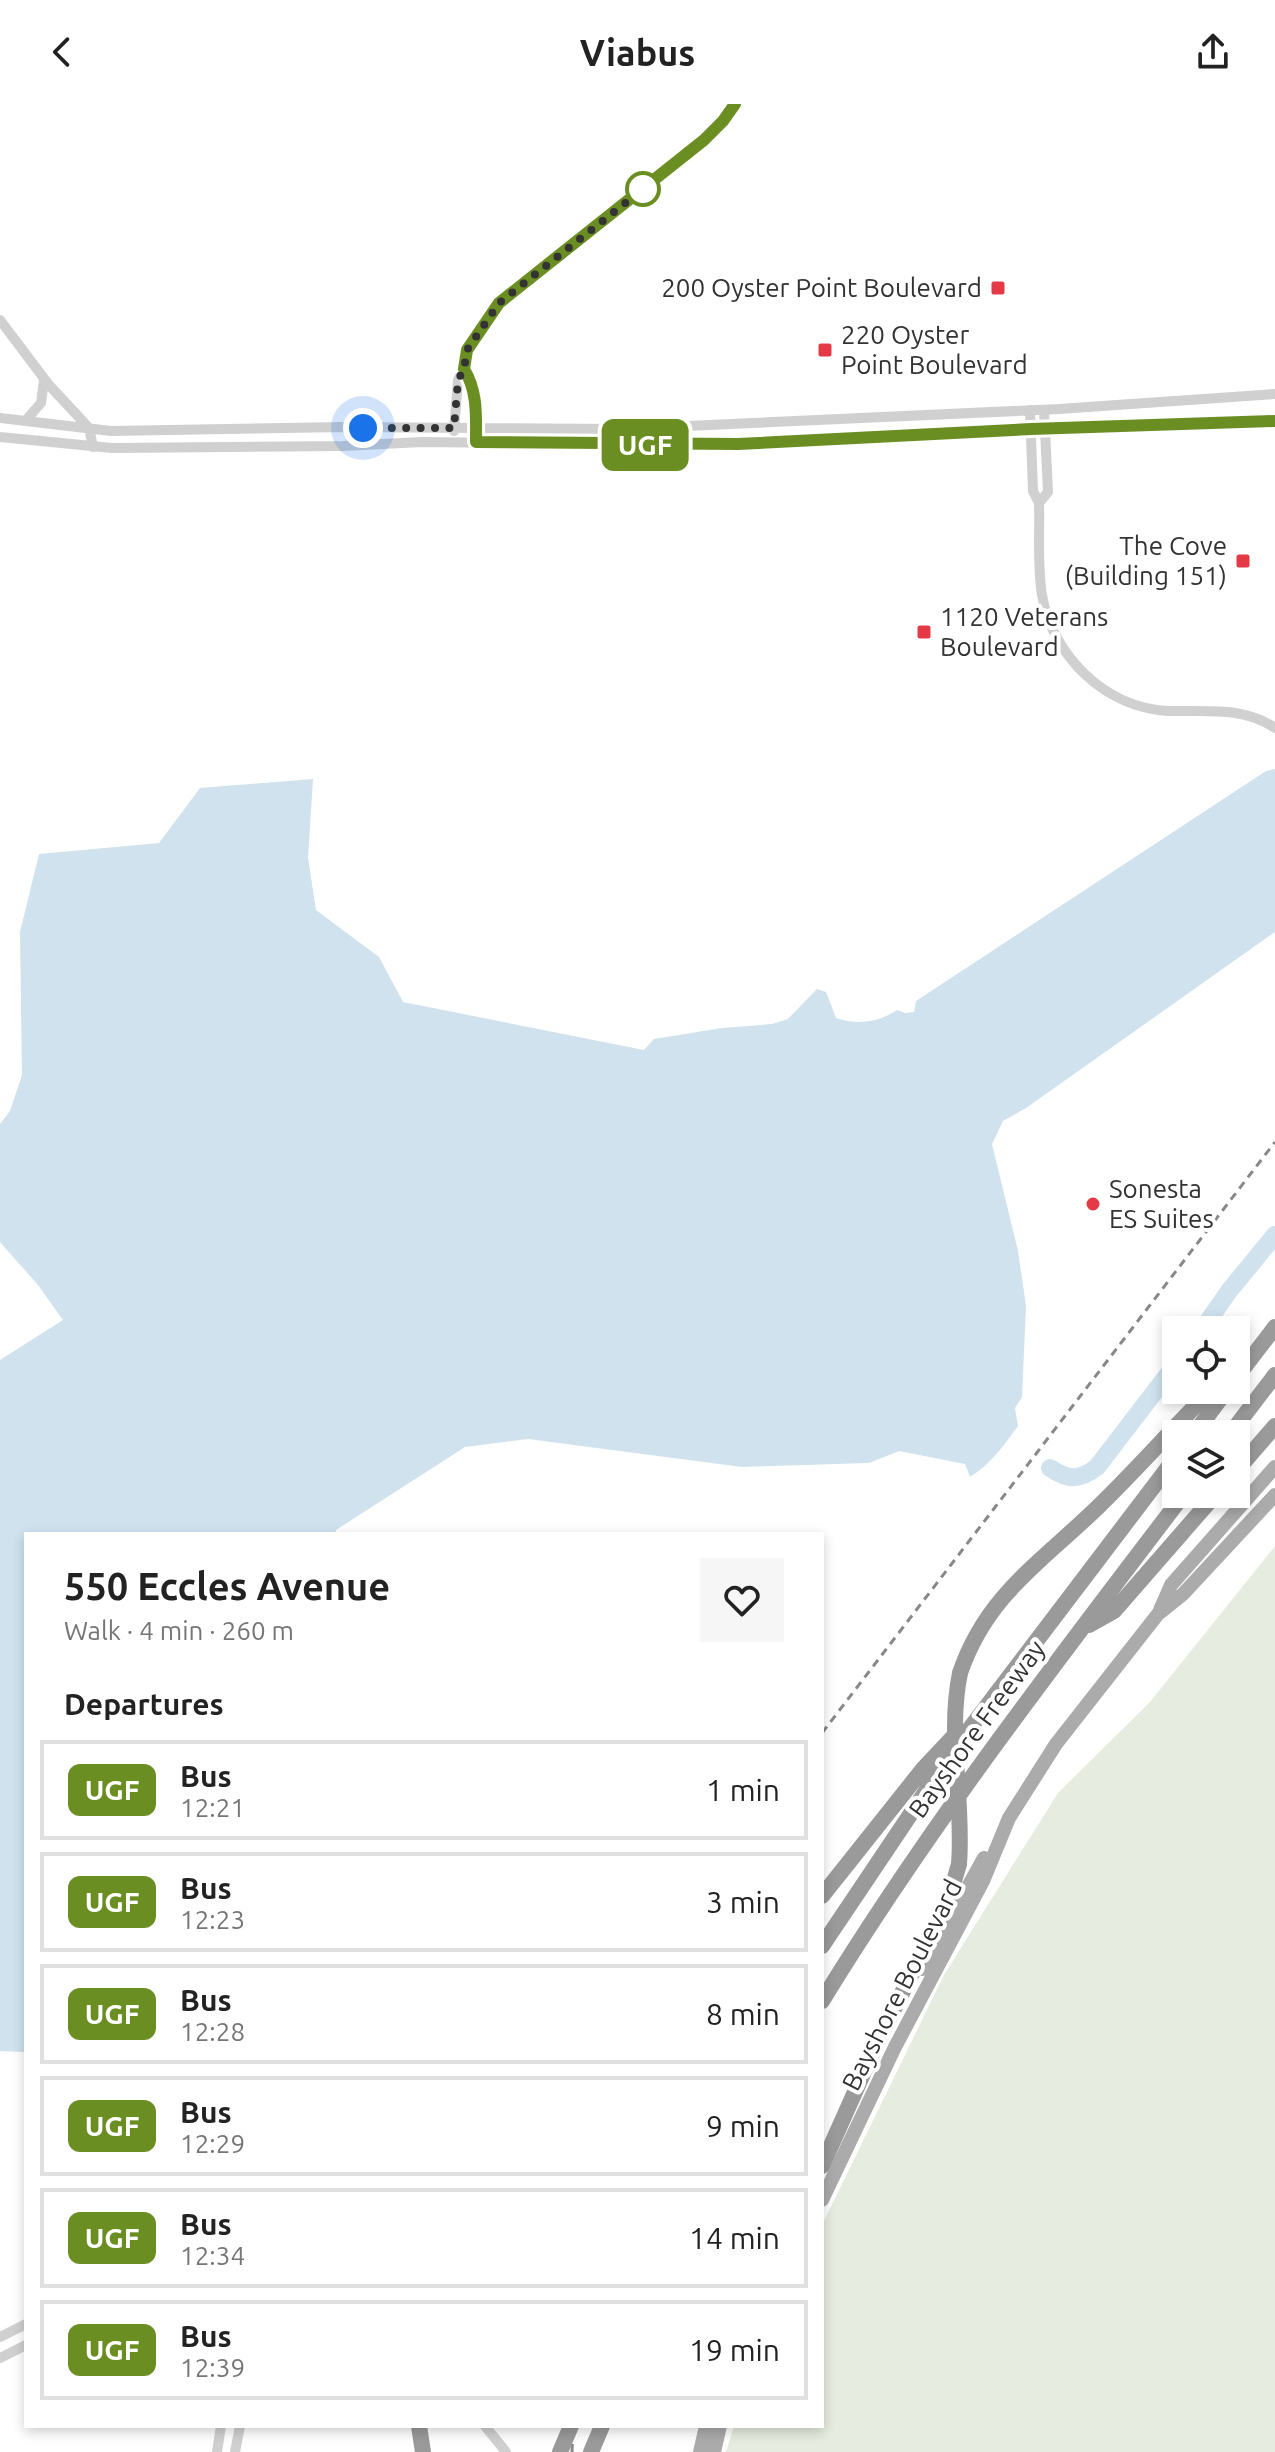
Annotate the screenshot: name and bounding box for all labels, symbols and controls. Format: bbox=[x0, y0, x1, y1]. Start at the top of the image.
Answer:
icon: back bbox=[40, 30, 84, 74]
icon: share bbox=[1191, 30, 1235, 74]
text: Viabus bbox=[580, 32, 695, 73]
unlabelled marker bbox=[626, 172, 660, 206]
place label: 200 Oyster Point Boulevard bbox=[661, 273, 982, 302]
marker: 200 Oyster Point Boulevard bbox=[989, 279, 1007, 297]
place label: 220 Oyster Point Boulevard bbox=[841, 320, 1028, 379]
marker: 220 Oyster Point Boulevard bbox=[816, 341, 834, 359]
your location bbox=[343, 408, 383, 448]
line badge: UGF bbox=[599, 419, 691, 471]
text: UGF bbox=[618, 429, 672, 460]
place label: The Cove (Building 151) bbox=[1065, 531, 1227, 590]
marker: The Cove (Building 151) bbox=[1234, 552, 1252, 570]
place label: 1120 Veterans Boulevard bbox=[940, 602, 1108, 661]
marker: 1120 Veterans Boulevard bbox=[915, 623, 933, 641]
place label: Sonesta ES Suites bbox=[1109, 1174, 1214, 1233]
marker: Sonesta ES Suites bbox=[1084, 1195, 1102, 1213]
map controls bbox=[1162, 1316, 1250, 1508]
button: locate bbox=[1162, 1316, 1250, 1404]
button: layers bbox=[1162, 1420, 1250, 1508]
button: heart bbox=[700, 1558, 784, 1642]
text: 550 Eccles Avenue bbox=[64, 1565, 390, 1607]
text: Walk · 4 min · 260 m bbox=[64, 1616, 294, 1645]
street label: Bayshore Freeway bbox=[903, 1635, 1051, 1823]
text: Departures bbox=[64, 1687, 224, 1721]
text: Bus bbox=[180, 1759, 232, 1793]
text: 1 min bbox=[706, 1773, 780, 1807]
text: UGF bbox=[85, 1774, 139, 1805]
text: 12:21 bbox=[180, 1793, 245, 1822]
text: Bus bbox=[180, 1871, 232, 1905]
street label: Bayshore Boulevard bbox=[836, 1875, 967, 2095]
text: 3 min bbox=[706, 1885, 780, 1919]
text: UGF bbox=[85, 1886, 139, 1917]
text: 12:23 bbox=[180, 1905, 245, 1934]
text: Bus bbox=[180, 1983, 232, 2017]
text: 8 min bbox=[706, 1997, 780, 2031]
text: UGF bbox=[85, 1998, 139, 2029]
text: 12:28 bbox=[180, 2017, 245, 2046]
text: Bus bbox=[180, 2095, 232, 2129]
text: 9 min bbox=[706, 2109, 780, 2143]
text: UGF bbox=[85, 2110, 139, 2141]
text: 12:29 bbox=[180, 2129, 245, 2158]
text: Bus bbox=[180, 2207, 232, 2241]
text: 14 min bbox=[689, 2221, 780, 2255]
text: UGF bbox=[85, 2222, 139, 2253]
text: 12:34 bbox=[180, 2241, 245, 2270]
text: Bus bbox=[180, 2319, 232, 2353]
text: 19 min bbox=[689, 2333, 780, 2367]
text: UGF bbox=[85, 2334, 139, 2365]
text: 12:39 bbox=[180, 2353, 245, 2382]

